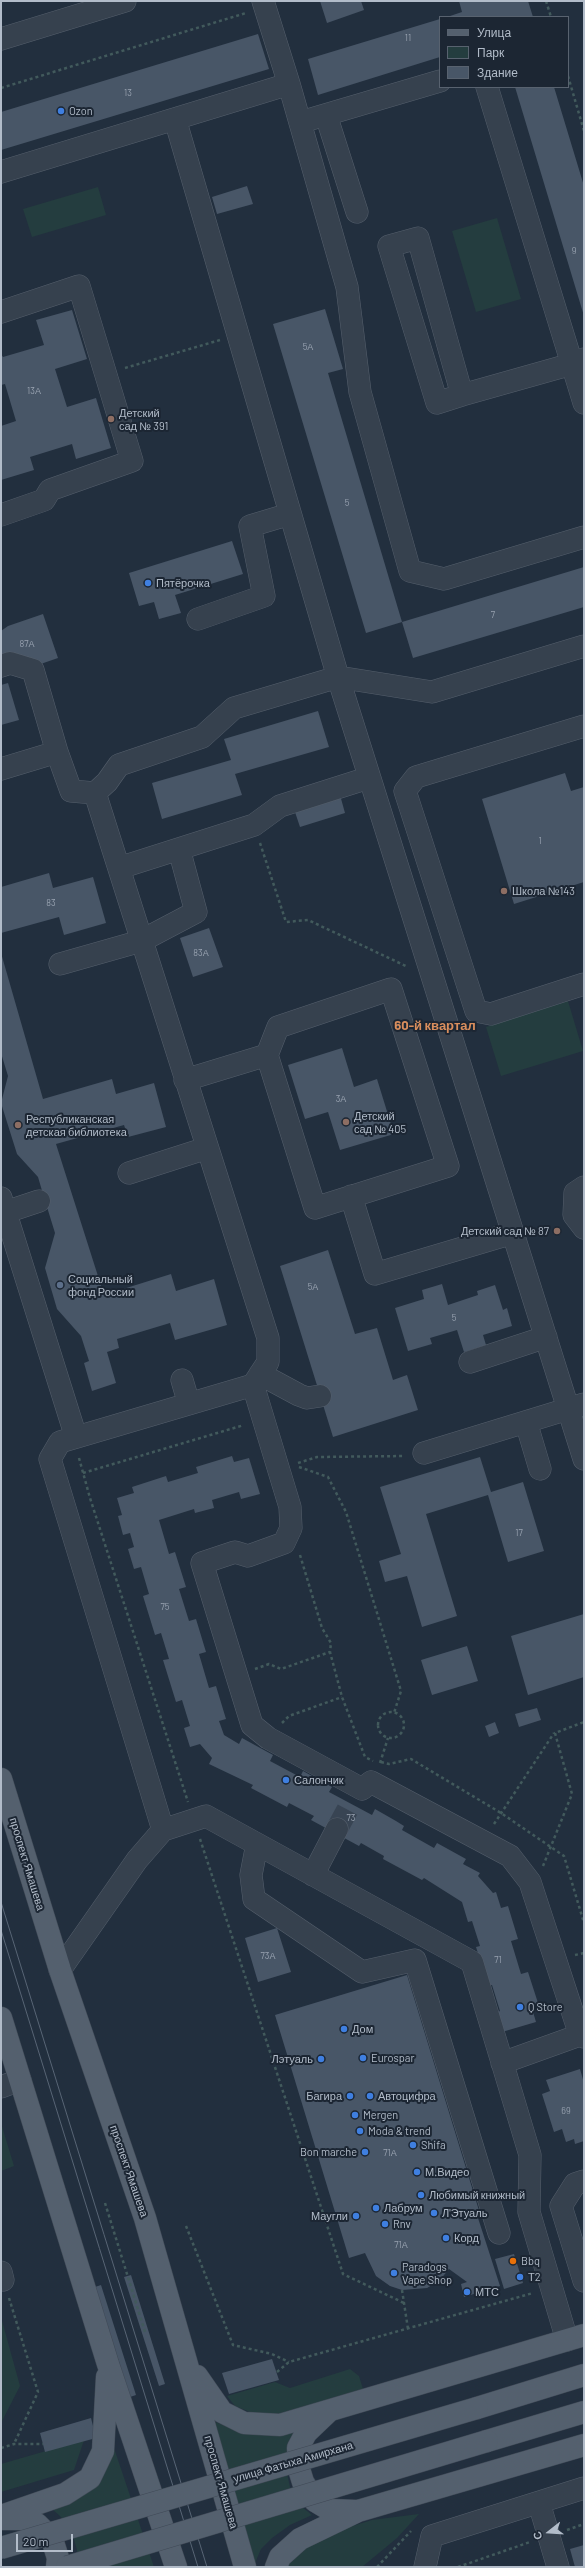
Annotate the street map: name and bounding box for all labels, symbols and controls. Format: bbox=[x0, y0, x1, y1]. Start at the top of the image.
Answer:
legend bbox=[439, 16, 569, 88]
text: Улица bbox=[477, 25, 511, 39]
house number: 11 bbox=[405, 33, 411, 43]
text: Парк bbox=[477, 45, 504, 59]
text: Здание bbox=[477, 65, 518, 79]
house number: 13 bbox=[124, 88, 132, 98]
place label: Ozon bbox=[69, 104, 93, 118]
marker: Ozon bbox=[56, 106, 66, 116]
house number: 9 bbox=[572, 246, 576, 256]
house number: 5А bbox=[303, 342, 313, 352]
house number: 13А bbox=[27, 386, 41, 396]
place label: Детский сад № 391 bbox=[119, 406, 168, 432]
marker: Детский сад № 391 bbox=[106, 414, 116, 424]
house number: 5 bbox=[345, 498, 349, 508]
place label: Пятёрочка bbox=[156, 576, 210, 590]
marker: Пятёрочка bbox=[143, 578, 153, 588]
house number: 7 bbox=[491, 610, 495, 620]
house number: 87А bbox=[20, 639, 34, 649]
house number: 1 bbox=[538, 836, 542, 846]
place label: Школа №143 bbox=[512, 884, 575, 898]
marker: Школа №143 bbox=[499, 886, 509, 896]
house number: 83 bbox=[46, 898, 56, 908]
house number: 83А bbox=[193, 948, 209, 958]
district label: 60-й квартал bbox=[394, 1018, 476, 1034]
house number: 3А bbox=[336, 1094, 346, 1104]
place label: Детский сад № 405 bbox=[354, 1109, 406, 1135]
place label: Республиканская детская библиотека bbox=[26, 1112, 127, 1138]
marker: Детский сад № 405 bbox=[341, 1117, 351, 1127]
marker: Республиканская детская библиотека bbox=[13, 1120, 23, 1130]
place label: Детский сад № 87 bbox=[461, 1224, 549, 1238]
marker: Детский сад № 87 bbox=[552, 1226, 562, 1236]
place label: Социальный фонд России bbox=[68, 1272, 134, 1298]
marker: Социальный фонд России bbox=[55, 1280, 65, 1290]
house number: 5А bbox=[308, 1282, 318, 1292]
house number: 5 bbox=[452, 1313, 456, 1323]
house number: 17 bbox=[515, 1528, 523, 1538]
house number: 75 bbox=[161, 1602, 169, 1612]
place label: Салончик bbox=[294, 1773, 344, 1787]
marker: Салончик bbox=[281, 1775, 291, 1785]
house number: 73 bbox=[347, 1813, 355, 1823]
street label: проспект Ямашева bbox=[7, 1816, 47, 1912]
house number: 73А bbox=[261, 1951, 275, 1961]
house number: 71 bbox=[494, 1955, 502, 1965]
place label: Q Store bbox=[528, 2000, 563, 2014]
marker: Q Store bbox=[515, 2002, 525, 2012]
place label: Дом bbox=[352, 2022, 373, 2036]
marker: Дом bbox=[339, 2024, 349, 2034]
place label: Eurospar bbox=[371, 2051, 414, 2065]
place label: Лэтуаль bbox=[272, 2052, 313, 2066]
marker: Eurospar bbox=[358, 2053, 368, 2063]
marker: Лэтуаль bbox=[316, 2054, 326, 2064]
place label: Багира bbox=[306, 2089, 342, 2103]
place label: Автоцифра bbox=[378, 2089, 436, 2103]
marker: Багира bbox=[345, 2091, 355, 2101]
marker: Автоцифра bbox=[365, 2091, 375, 2101]
house number: 69 bbox=[561, 2106, 571, 2116]
place label: Mergen bbox=[363, 2108, 398, 2122]
marker: Mergen bbox=[350, 2110, 360, 2120]
street label: проспект Ямашева bbox=[107, 2123, 151, 2219]
place label: Moda & trend bbox=[368, 2124, 431, 2138]
marker: Moda & trend bbox=[355, 2126, 365, 2136]
place label: Shifa bbox=[421, 2138, 445, 2152]
marker: Shifa bbox=[408, 2140, 418, 2150]
place label: Bon marche bbox=[300, 2145, 357, 2159]
marker: Bon marche bbox=[360, 2147, 370, 2157]
house number: 71А bbox=[383, 2148, 397, 2158]
place label: М.Видео bbox=[425, 2165, 469, 2179]
marker: М.Видео bbox=[412, 2167, 422, 2177]
place label: Любимый книжный bbox=[429, 2188, 525, 2202]
marker: Любимый книжный bbox=[416, 2190, 426, 2200]
place label: Лабрум bbox=[384, 2201, 423, 2215]
marker: Лабрум bbox=[371, 2203, 381, 2213]
place label: Л'Этуаль bbox=[442, 2206, 487, 2220]
marker: Л'Этуаль bbox=[429, 2208, 439, 2218]
place label: Маугли bbox=[311, 2209, 348, 2223]
marker: Маугли bbox=[351, 2211, 361, 2221]
place label: Rnv bbox=[393, 2217, 411, 2231]
marker: Rnv bbox=[380, 2219, 390, 2229]
place label: Корд bbox=[454, 2231, 479, 2245]
marker: Корд bbox=[441, 2233, 451, 2243]
house number: 71А bbox=[394, 2240, 408, 2250]
place label: Bbq bbox=[521, 2254, 540, 2268]
marker: Bbq bbox=[508, 2256, 518, 2266]
place label: Paradogs Vape Shop bbox=[402, 2260, 452, 2286]
marker: Paradogs Vape Shop bbox=[389, 2268, 399, 2278]
place label: Т2 bbox=[528, 2270, 541, 2284]
marker: Т2 bbox=[515, 2272, 525, 2282]
place label: МТС bbox=[475, 2285, 499, 2299]
marker: МТС bbox=[462, 2287, 472, 2297]
street label: проспект Ямашева bbox=[201, 2434, 241, 2530]
street label: улица Фатыха Амирхана bbox=[232, 2439, 354, 2485]
north arrow bbox=[529, 2512, 569, 2552]
scale bar bbox=[18, 2526, 75, 2552]
text: С bbox=[530, 2530, 544, 2541]
text: 20 m bbox=[23, 2534, 49, 2548]

